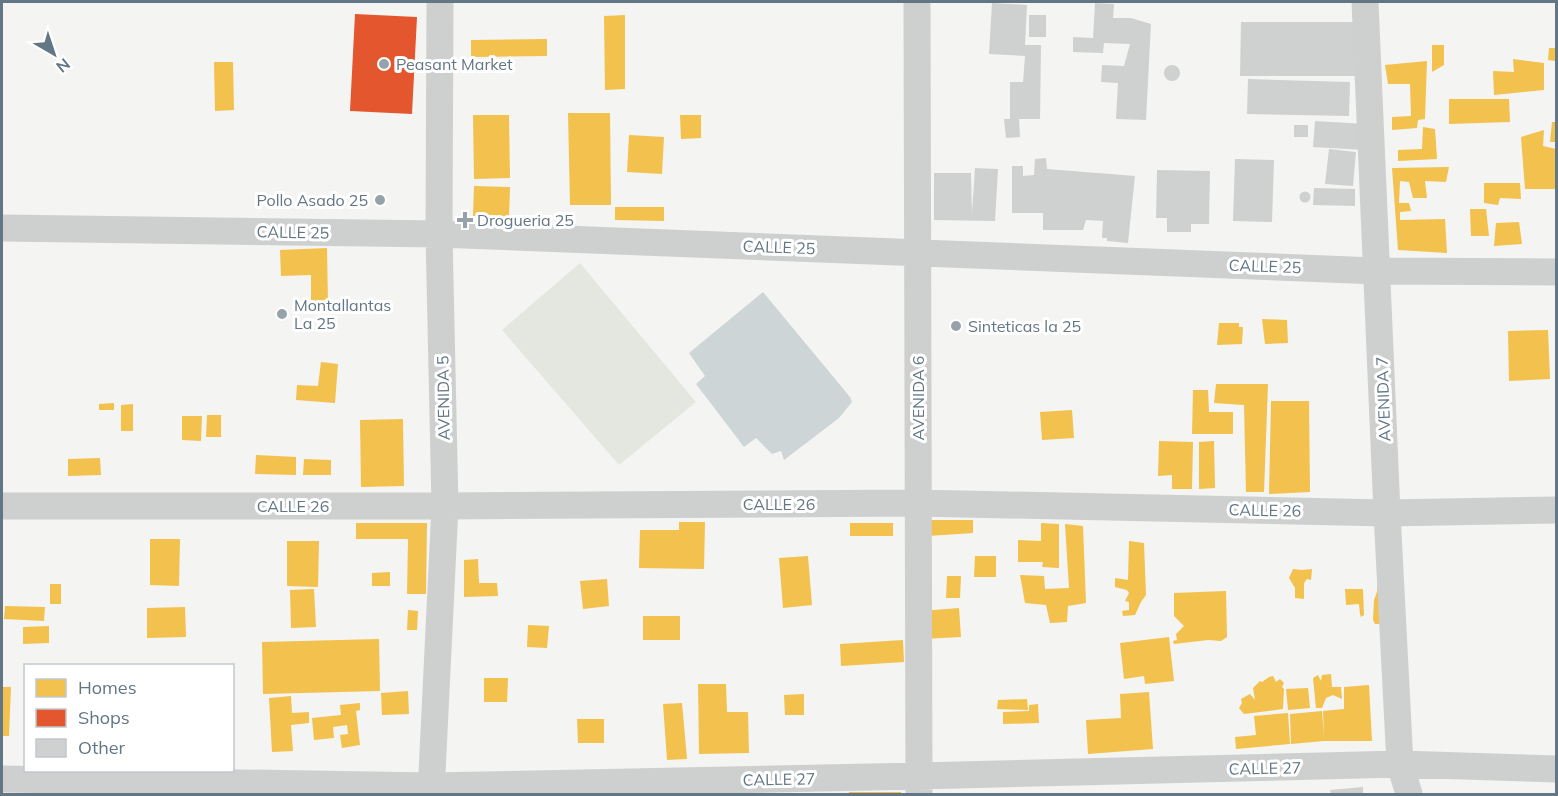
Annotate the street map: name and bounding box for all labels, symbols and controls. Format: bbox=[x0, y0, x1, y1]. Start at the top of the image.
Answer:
north arrow bbox=[24, 24, 84, 84]
text: N bbox=[52, 54, 74, 77]
place label: Peasant Market bbox=[396, 54, 513, 74]
marker: Peasant Market bbox=[377, 57, 391, 71]
place label: Pollo Asado 25 bbox=[257, 190, 368, 210]
marker: Pollo Asado 25 bbox=[373, 193, 387, 207]
place label: Drogueria 25 bbox=[477, 210, 574, 230]
marker: Drogueria 25 bbox=[458, 213, 472, 227]
street label: CALLE 25 bbox=[257, 221, 329, 243]
street label: CALLE 25 bbox=[742, 236, 816, 258]
street label: CALLE 25 bbox=[1228, 255, 1302, 277]
place label: Montallantas La 25 bbox=[294, 295, 391, 333]
marker: Montallantas La 25 bbox=[275, 307, 289, 321]
place label: Sinteticas la 25 bbox=[968, 316, 1081, 336]
marker: Sinteticas la 25 bbox=[949, 319, 963, 333]
street label: AVENIDA 5 bbox=[432, 355, 454, 441]
street label: AVENIDA 6 bbox=[908, 356, 928, 440]
street label: AVENIDA 7 bbox=[1372, 356, 1394, 442]
street label: CALLE 26 bbox=[743, 494, 815, 514]
street label: CALLE 26 bbox=[257, 496, 329, 516]
street label: CALLE 26 bbox=[1229, 499, 1301, 521]
legend bbox=[24, 664, 234, 772]
text: Homes bbox=[78, 676, 137, 699]
text: Shops bbox=[78, 706, 130, 729]
text: Other bbox=[78, 736, 126, 759]
street label: CALLE 27 bbox=[1229, 757, 1301, 779]
street label: CALLE 27 bbox=[743, 768, 815, 790]

